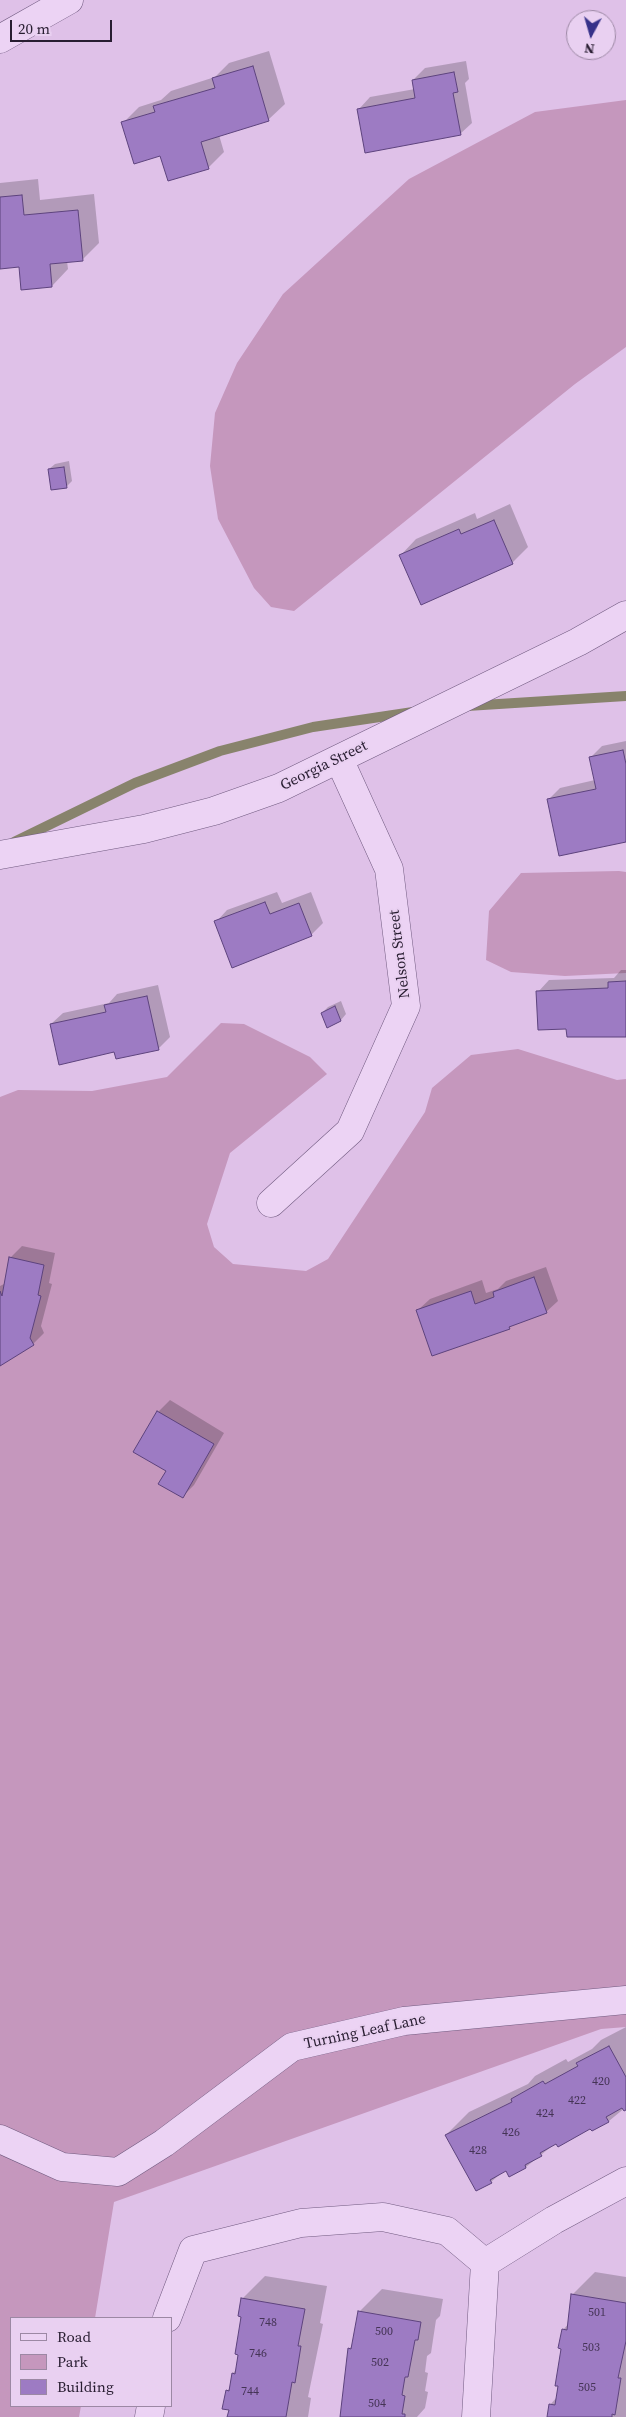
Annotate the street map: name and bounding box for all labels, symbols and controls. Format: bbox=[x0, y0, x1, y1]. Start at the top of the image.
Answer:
scale bar bbox=[12, 10, 115, 42]
north arrow bbox=[566, 10, 616, 60]
text: 20 m bbox=[18, 18, 50, 39]
text: N bbox=[583, 38, 596, 59]
street label: Georgia Street bbox=[278, 737, 370, 795]
street label: Nelson Street bbox=[386, 909, 414, 999]
street label: Turning Leaf Lane bbox=[303, 2010, 427, 2054]
house number: 420 bbox=[592, 2075, 610, 2089]
house number: 422 bbox=[568, 2094, 586, 2108]
house number: 424 bbox=[536, 2107, 554, 2121]
house number: 426 bbox=[502, 2126, 520, 2140]
house number: 428 bbox=[469, 2144, 487, 2158]
house number: 501 bbox=[588, 2306, 606, 2320]
house number: 748 bbox=[259, 2316, 277, 2330]
legend bbox=[10, 2317, 172, 2407]
house number: 500 bbox=[375, 2325, 393, 2339]
text: Road bbox=[57, 2326, 91, 2347]
house number: 503 bbox=[582, 2341, 600, 2355]
house number: 746 bbox=[249, 2347, 267, 2361]
text: Park bbox=[57, 2351, 88, 2372]
house number: 502 bbox=[371, 2356, 389, 2370]
text: Building bbox=[57, 2376, 114, 2397]
house number: 505 bbox=[578, 2381, 596, 2395]
house number: 744 bbox=[241, 2385, 259, 2399]
house number: 504 bbox=[368, 2397, 386, 2411]

